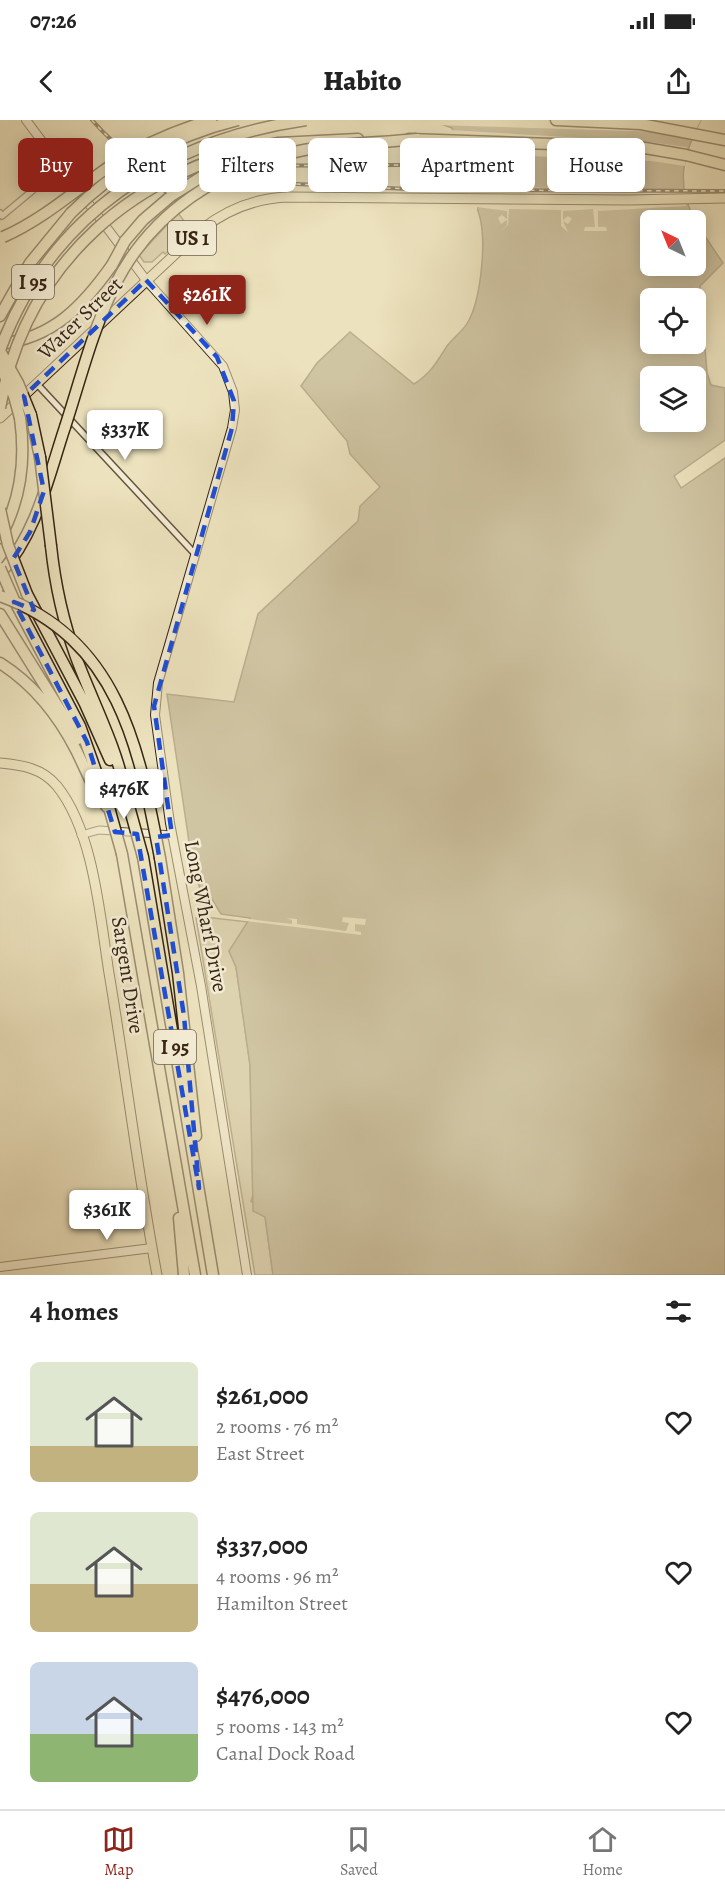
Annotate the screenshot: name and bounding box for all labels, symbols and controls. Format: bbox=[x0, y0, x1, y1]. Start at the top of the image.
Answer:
text: 07:26 bbox=[30, 6, 77, 36]
text: Habito bbox=[323, 63, 402, 99]
icon: back bbox=[30, 65, 63, 98]
icon: share bbox=[662, 65, 695, 98]
chip: Buy bbox=[18, 138, 93, 192]
chip: Rent bbox=[105, 138, 187, 192]
chip: Filters bbox=[199, 138, 296, 192]
chip: New bbox=[308, 138, 388, 192]
chip: Apartment bbox=[400, 138, 535, 192]
chip: House bbox=[547, 138, 645, 192]
north arrow bbox=[640, 210, 706, 276]
map controls bbox=[640, 210, 706, 432]
road number: US 1 bbox=[168, 221, 216, 255]
road number: I 95 bbox=[12, 265, 54, 299]
street label: Water Street bbox=[31, 270, 129, 366]
pin: $261K bbox=[165, 275, 249, 326]
text: $261K bbox=[183, 281, 231, 308]
button: locate bbox=[640, 288, 706, 354]
button: layers bbox=[640, 366, 706, 432]
pin: $337K bbox=[83, 410, 167, 461]
text: $337K bbox=[101, 416, 149, 443]
pin: $476K bbox=[82, 769, 166, 820]
text: $476K bbox=[99, 775, 149, 802]
street label: Long Wharf Drive bbox=[178, 838, 234, 994]
street label: Sargent Drive bbox=[105, 914, 151, 1036]
road number: I 95 bbox=[154, 1030, 196, 1064]
pin: $361K bbox=[65, 1190, 149, 1241]
text: $361K bbox=[83, 1196, 131, 1223]
text: 4 homes bbox=[30, 1294, 119, 1329]
icon: filters bbox=[662, 1295, 695, 1328]
text: $261,000 bbox=[216, 1378, 308, 1413]
icon: home bbox=[78, 1386, 150, 1458]
icon: heart bbox=[662, 1406, 695, 1439]
text: 2 rooms · 76 m² bbox=[216, 1413, 338, 1440]
text: East Street bbox=[216, 1440, 305, 1467]
text: $337,000 bbox=[216, 1528, 308, 1563]
icon: home bbox=[78, 1536, 150, 1608]
icon: heart bbox=[662, 1556, 695, 1589]
text: 4 rooms · 96 m² bbox=[216, 1563, 338, 1590]
text: Hamilton Street bbox=[216, 1590, 348, 1617]
text: $476,000 bbox=[216, 1678, 310, 1713]
icon: home bbox=[78, 1686, 150, 1758]
icon: heart bbox=[662, 1706, 695, 1739]
text: 5 rooms · 143 m² bbox=[216, 1713, 344, 1740]
text: Canal Dock Road bbox=[216, 1740, 355, 1767]
tab: Map bbox=[102, 1823, 135, 1881]
tab: Saved bbox=[340, 1823, 378, 1881]
tab: Home bbox=[582, 1823, 623, 1881]

